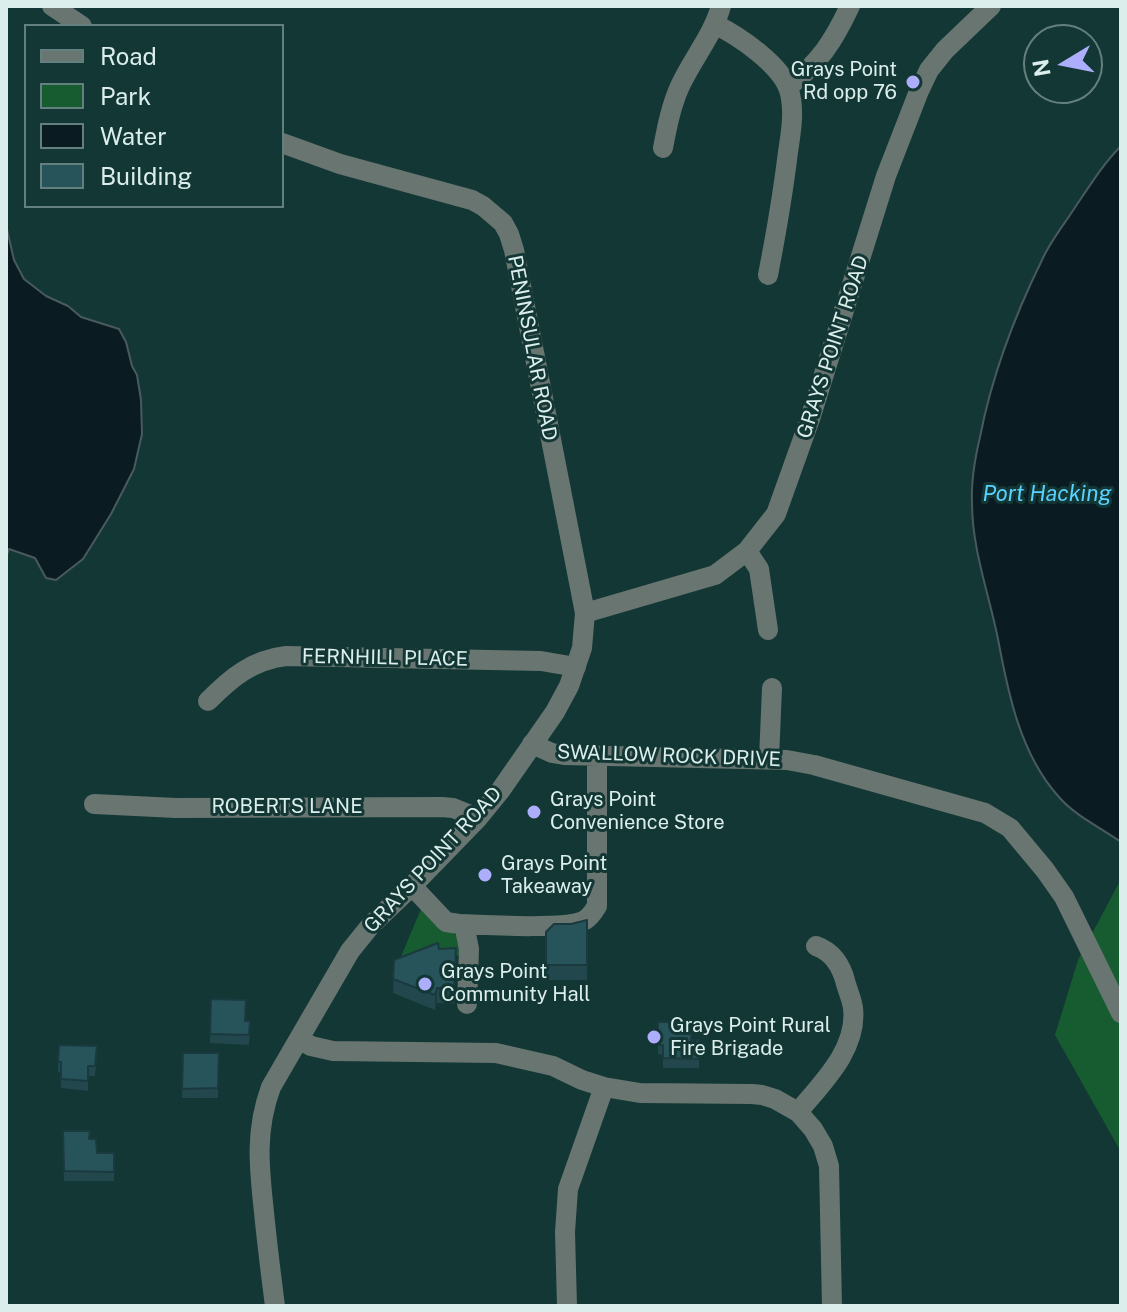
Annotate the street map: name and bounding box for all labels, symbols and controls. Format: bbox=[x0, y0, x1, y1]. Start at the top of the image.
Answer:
legend bbox=[24, 24, 284, 208]
north arrow bbox=[1023, 24, 1103, 104]
text: Road bbox=[100, 42, 157, 70]
text: N bbox=[1027, 57, 1056, 79]
place label: Grays Point Rd opp 76 bbox=[791, 58, 897, 105]
marker: Grays Point Rd opp 76 bbox=[904, 73, 922, 91]
text: Park bbox=[100, 82, 151, 110]
text: Water bbox=[100, 122, 167, 150]
text: Building bbox=[100, 162, 192, 190]
street label: PENINSULAR ROAD bbox=[502, 253, 562, 443]
street label: GRAYS POINT ROAD bbox=[792, 253, 874, 441]
water label: Port Hacking bbox=[983, 481, 1111, 507]
street label: FERNHILL PLACE bbox=[302, 645, 468, 671]
street label: SWALLOW ROCK DRIVE bbox=[557, 740, 781, 772]
street label: GRAYS POINT ROAD bbox=[359, 782, 507, 938]
place label: Grays Point Convenience Store bbox=[550, 788, 725, 835]
street label: ROBERTS LANE bbox=[211, 795, 363, 819]
marker: Grays Point Convenience Store bbox=[525, 803, 543, 821]
place label: Grays Point Takeaway bbox=[501, 852, 607, 899]
marker: Grays Point Takeaway bbox=[476, 866, 494, 884]
place label: Grays Point Community Hall bbox=[441, 960, 590, 1007]
marker: Grays Point Community Hall bbox=[416, 975, 434, 993]
place label: Grays Point Rural Fire Brigade bbox=[670, 1014, 831, 1061]
marker: Grays Point Rural Fire Brigade bbox=[645, 1028, 663, 1046]

